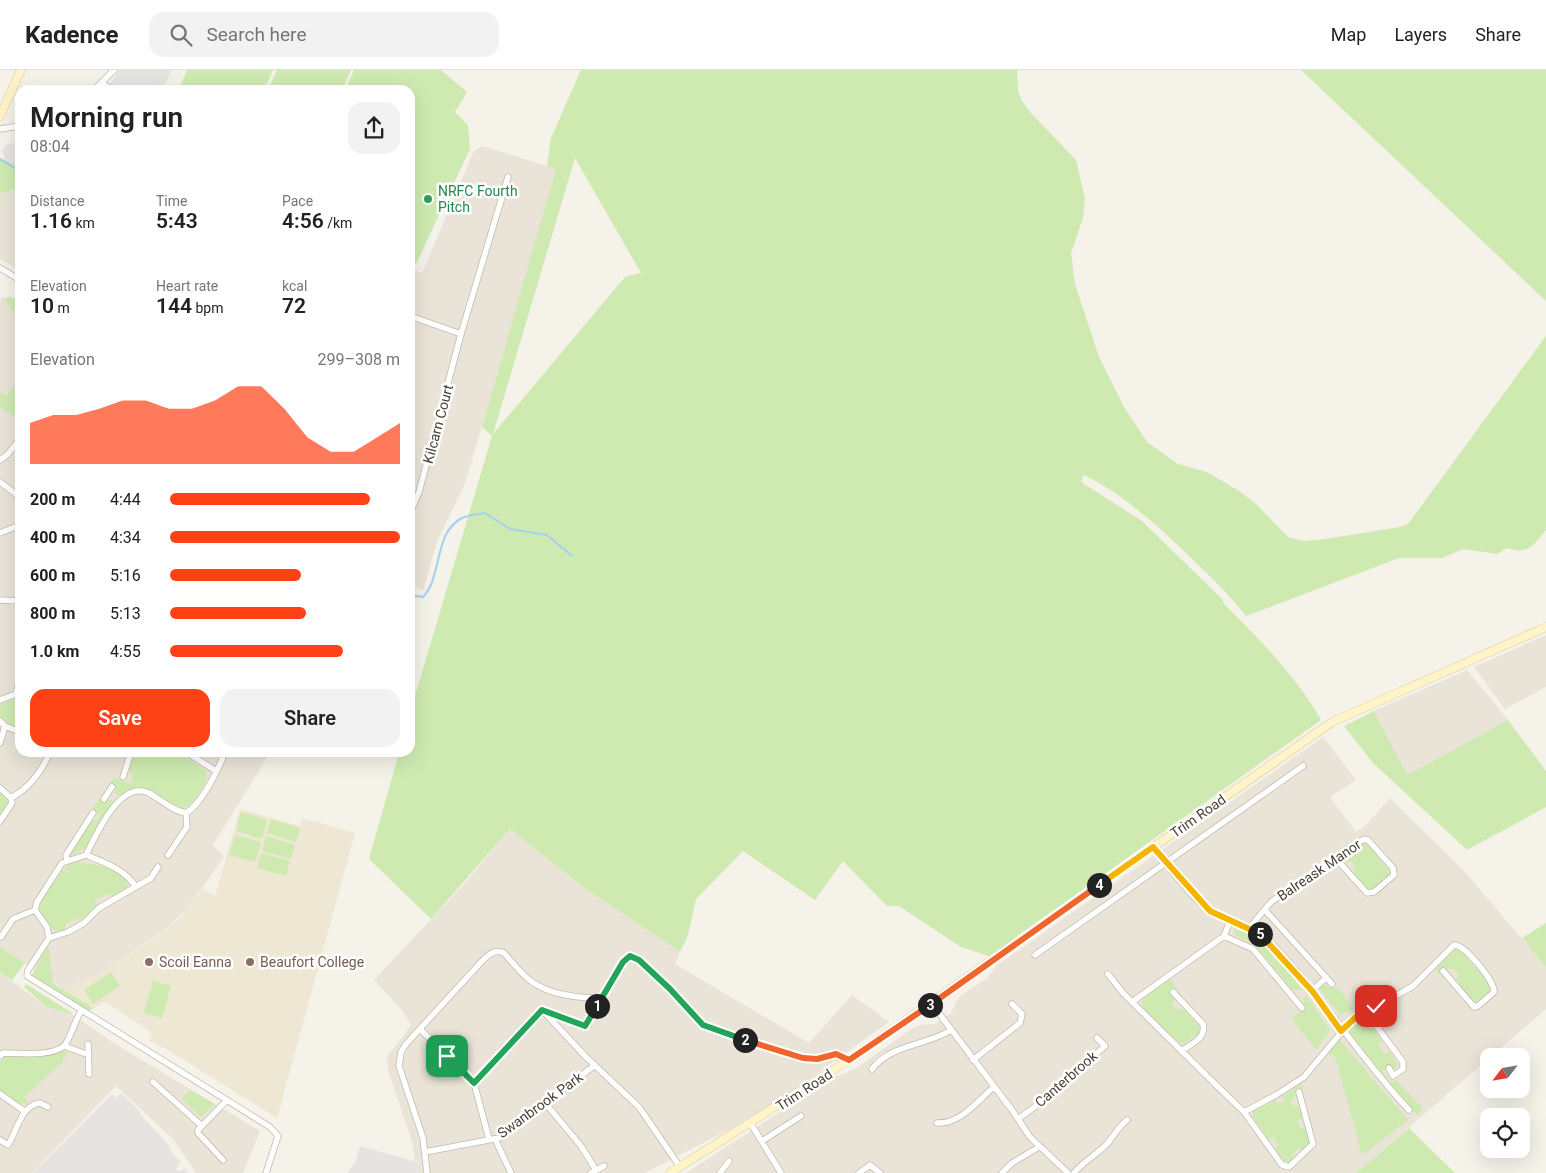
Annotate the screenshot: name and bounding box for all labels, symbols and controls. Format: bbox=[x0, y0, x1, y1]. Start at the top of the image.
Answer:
search box bbox=[149, 12, 499, 57]
text: Kadence bbox=[25, 21, 119, 49]
icon: search bbox=[167, 21, 195, 49]
text: Search here bbox=[207, 23, 306, 46]
text: Map bbox=[1331, 24, 1366, 45]
text: Layers bbox=[1394, 24, 1447, 45]
text: Share bbox=[1475, 24, 1521, 45]
text: Morning run bbox=[30, 101, 183, 134]
button: share bbox=[348, 102, 400, 154]
text: 08:04 bbox=[30, 137, 70, 156]
place label: NRFC Fourth Pitch bbox=[438, 183, 518, 215]
text: Distance bbox=[30, 193, 85, 209]
text: Time bbox=[156, 193, 187, 209]
text: Pace bbox=[282, 193, 313, 209]
marker: NRFC Fourth Pitch bbox=[422, 193, 434, 205]
text: 1.16 bbox=[30, 209, 72, 233]
text: 5:43 bbox=[156, 209, 198, 233]
text: 4:56 bbox=[282, 209, 324, 233]
text: km bbox=[72, 215, 95, 231]
text: /km bbox=[324, 215, 352, 231]
text: Elevation bbox=[30, 278, 87, 294]
text: Heart rate bbox=[156, 278, 218, 294]
text: kcal bbox=[282, 278, 307, 294]
text: 10 bbox=[30, 294, 54, 318]
text: 144 bbox=[156, 294, 192, 318]
text: 72 bbox=[282, 294, 306, 318]
text: m bbox=[54, 300, 70, 316]
text: bpm bbox=[192, 300, 223, 316]
text: Elevation bbox=[30, 350, 95, 369]
text: 299–308 m bbox=[318, 350, 400, 369]
street label: Kilcarn Court bbox=[420, 382, 456, 465]
text: 200 m bbox=[30, 490, 75, 509]
text: 4:44 bbox=[110, 490, 141, 509]
text: 400 m bbox=[30, 528, 75, 547]
text: 4:34 bbox=[110, 528, 141, 547]
text: 600 m bbox=[30, 566, 75, 585]
text: 5:16 bbox=[110, 566, 141, 585]
text: 800 m bbox=[30, 604, 75, 623]
text: 5:13 bbox=[110, 604, 141, 623]
text: 1.0 km bbox=[30, 642, 79, 661]
text: 4:55 bbox=[110, 642, 141, 661]
button: Save bbox=[30, 689, 210, 747]
button: Share bbox=[220, 689, 400, 747]
street label: Trim Road bbox=[1167, 791, 1229, 841]
street label: Balreask Manor bbox=[1274, 836, 1364, 904]
pin: 4 bbox=[1086, 872, 1112, 898]
text: 4 bbox=[1095, 877, 1104, 893]
pin: 5 bbox=[1248, 922, 1272, 946]
text: 5 bbox=[1256, 926, 1265, 942]
place label: Scoil Eanna bbox=[159, 954, 232, 970]
place label: Beaufort College bbox=[260, 954, 364, 970]
marker: Scoil Eanna bbox=[143, 956, 155, 968]
marker: Beaufort College bbox=[244, 956, 256, 968]
pin bbox=[1355, 985, 1397, 1027]
pin: 3 bbox=[918, 992, 942, 1018]
icon: check bbox=[1362, 992, 1390, 1020]
pin: 1 bbox=[584, 994, 610, 1018]
text: 3 bbox=[926, 997, 935, 1013]
text: 1 bbox=[593, 998, 602, 1014]
pin: 2 bbox=[732, 1028, 758, 1052]
text: 2 bbox=[741, 1032, 750, 1048]
pin bbox=[426, 1035, 468, 1077]
icon: arrive bbox=[433, 1042, 461, 1070]
street label: Canterbrook bbox=[1032, 1047, 1101, 1110]
north arrow bbox=[1480, 1048, 1530, 1098]
map controls bbox=[1480, 1048, 1530, 1158]
street label: Trim Road bbox=[773, 1066, 835, 1114]
street label: Swanbrook Park bbox=[494, 1068, 586, 1141]
button: locate bbox=[1480, 1108, 1530, 1158]

